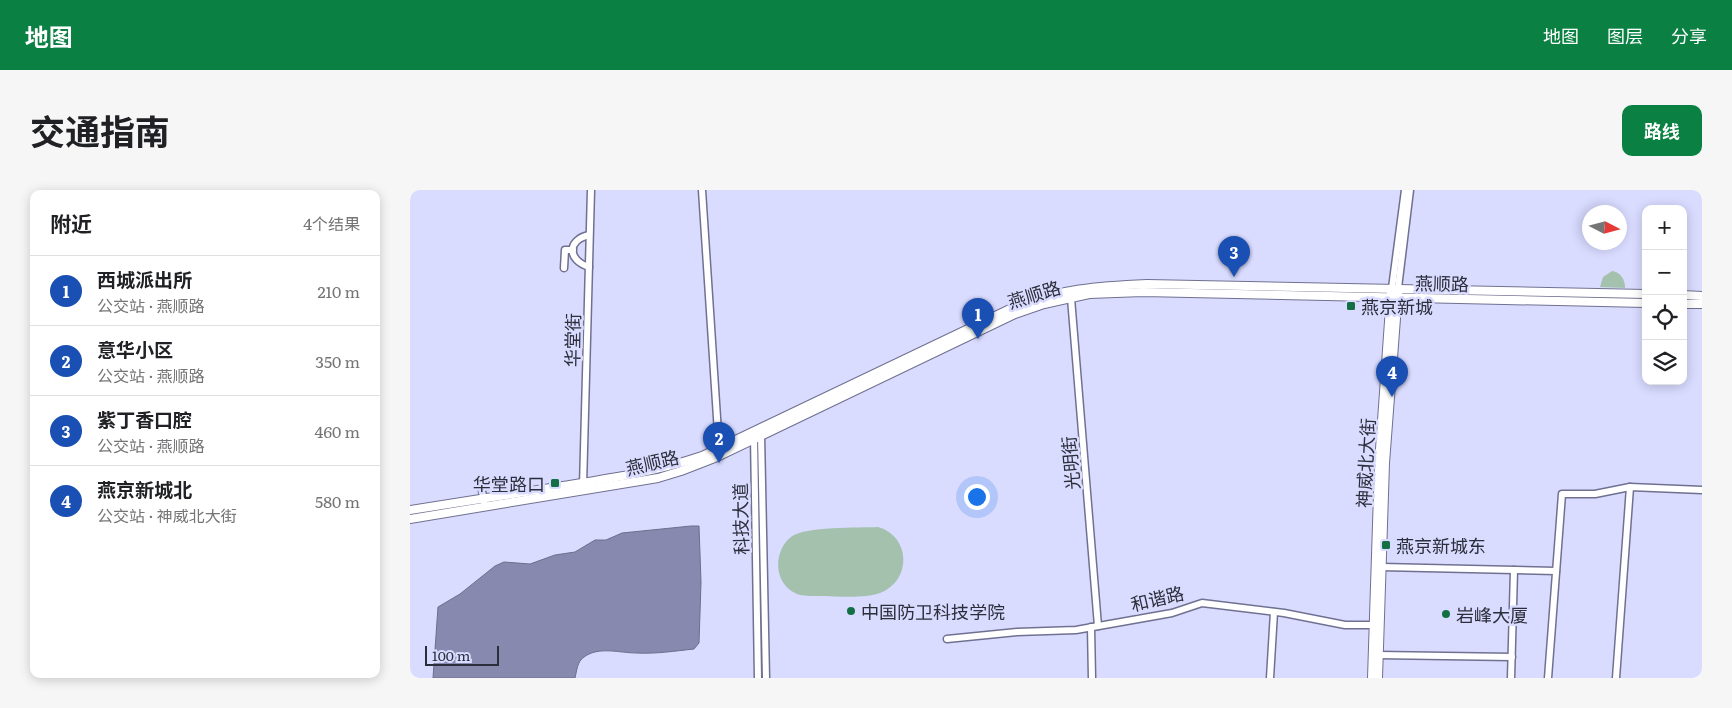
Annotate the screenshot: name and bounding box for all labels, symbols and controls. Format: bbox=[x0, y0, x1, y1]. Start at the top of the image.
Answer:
text: 地图 bbox=[25, 18, 73, 53]
text: 地图 bbox=[1543, 22, 1579, 49]
text: 图层 bbox=[1607, 22, 1643, 49]
text: 分享 bbox=[1671, 22, 1707, 49]
text: 交通指南 bbox=[30, 104, 170, 156]
button: 路线 bbox=[1622, 105, 1702, 156]
north arrow bbox=[1582, 205, 1627, 250]
map controls bbox=[1642, 205, 1687, 385]
button: + bbox=[1642, 205, 1687, 250]
text: 附近 bbox=[50, 207, 92, 238]
text: 4个结果 bbox=[303, 211, 360, 235]
pin: 3 bbox=[1218, 236, 1250, 277]
button: − bbox=[1642, 250, 1687, 295]
text: 西城派出所 bbox=[97, 265, 192, 293]
street label: 燕顺路 bbox=[1415, 269, 1469, 297]
street label: 燕顺路 bbox=[1004, 273, 1064, 315]
text: 1 bbox=[63, 279, 69, 303]
text: 210 m bbox=[317, 279, 360, 303]
text: 公交站 · 燕顺路 bbox=[97, 293, 205, 317]
place label: 燕京新城 bbox=[1361, 293, 1433, 320]
button: locate bbox=[1642, 295, 1687, 340]
pin: 1 bbox=[962, 298, 994, 339]
marker: 燕京新城 bbox=[1345, 300, 1357, 312]
street label: 华堂街 bbox=[558, 313, 586, 367]
text: 意华小区 bbox=[97, 335, 173, 363]
button: layers bbox=[1642, 340, 1687, 385]
text: 2 bbox=[62, 349, 70, 373]
text: 350 m bbox=[315, 349, 360, 373]
pin: 4 bbox=[1376, 356, 1408, 397]
text: 公交站 · 燕顺路 bbox=[97, 363, 205, 387]
text: 紫丁香口腔 bbox=[97, 405, 192, 433]
street label: 神威北大街 bbox=[1349, 417, 1381, 509]
text: 3 bbox=[62, 419, 70, 443]
text: 460 m bbox=[315, 419, 360, 443]
pin: 2 bbox=[703, 422, 735, 463]
text: 公交站 · 燕顺路 bbox=[97, 433, 205, 457]
street label: 光明街 bbox=[1054, 435, 1086, 491]
street label: 燕顺路 bbox=[623, 443, 681, 481]
place label: 华堂路口 bbox=[473, 470, 545, 497]
text: 燕京新城北 bbox=[97, 475, 192, 503]
marker: 华堂路口 bbox=[549, 477, 561, 489]
street label: 科技大道 bbox=[726, 483, 754, 555]
your location bbox=[964, 484, 990, 510]
text: 4 bbox=[61, 489, 71, 513]
text: 580 m bbox=[315, 489, 360, 513]
text: 公交站 · 神威北大街 bbox=[97, 503, 237, 527]
place label: 燕京新城东 bbox=[1396, 532, 1486, 559]
marker: 燕京新城东 bbox=[1380, 539, 1392, 551]
street label: 和谐路 bbox=[1128, 579, 1186, 617]
place label: 中国防卫科技学院 bbox=[861, 598, 1005, 625]
place label: 岩峰大厦 bbox=[1456, 601, 1528, 628]
marker: 中国防卫科技学院 bbox=[845, 605, 857, 617]
marker: 岩峰大厦 bbox=[1440, 608, 1452, 620]
scale bar bbox=[425, 643, 499, 666]
text: 100 m bbox=[432, 645, 470, 665]

